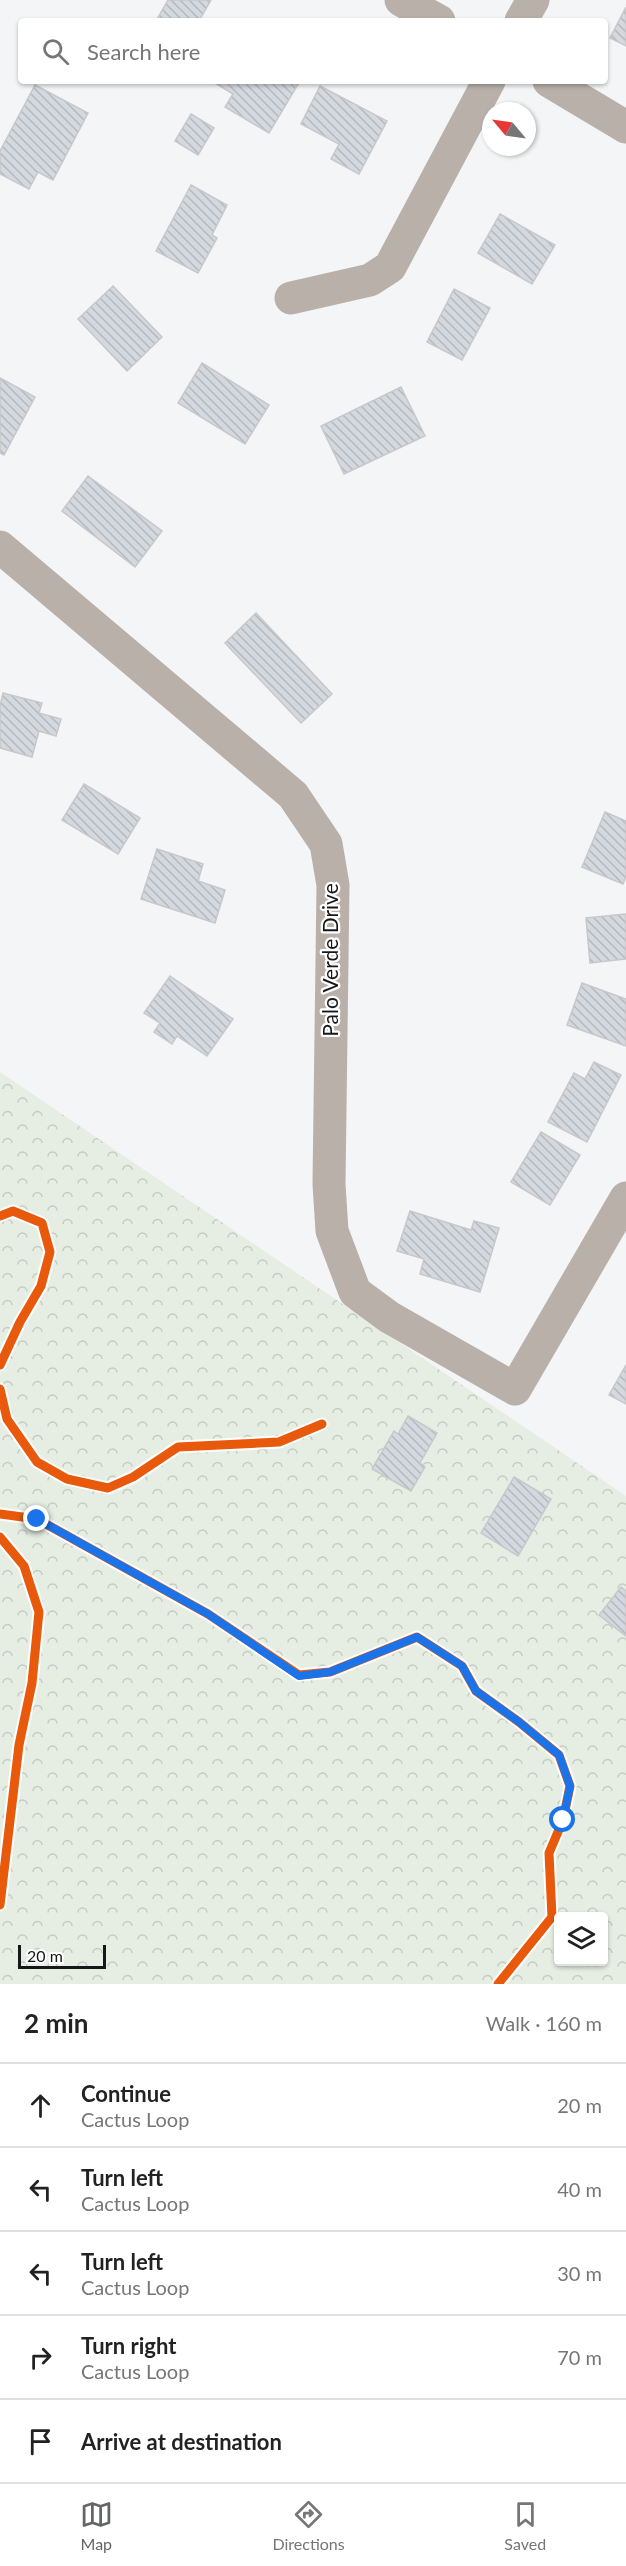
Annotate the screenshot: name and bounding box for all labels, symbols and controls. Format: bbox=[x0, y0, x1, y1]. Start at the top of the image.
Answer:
search box bbox=[18, 18, 608, 84]
icon: search bbox=[39, 35, 72, 68]
text: Search here bbox=[87, 38, 200, 65]
north arrow bbox=[482, 102, 536, 156]
street label: Palo Verde Drive bbox=[317, 883, 342, 1037]
route end bbox=[23, 1505, 49, 1531]
route start bbox=[549, 1806, 575, 1832]
map controls bbox=[554, 1912, 608, 1966]
button: layers bbox=[554, 1912, 608, 1966]
scale bar bbox=[18, 1942, 106, 1970]
text: 20 m bbox=[27, 1946, 63, 1965]
text: 2 min bbox=[24, 2007, 88, 2039]
text: Walk · 160 m bbox=[486, 2011, 602, 2035]
text: Continue bbox=[81, 2080, 171, 2107]
icon: ahead bbox=[24, 2089, 57, 2122]
text: 20 m bbox=[557, 2093, 602, 2117]
text: Cactus Loop bbox=[81, 2107, 189, 2131]
text: Turn left bbox=[81, 2164, 163, 2191]
icon: left bbox=[24, 2173, 57, 2206]
text: 40 m bbox=[557, 2177, 602, 2201]
text: Cactus Loop bbox=[81, 2191, 189, 2215]
text: Turn left bbox=[81, 2248, 163, 2275]
icon: left bbox=[24, 2257, 57, 2290]
text: 30 m bbox=[557, 2261, 602, 2285]
text: Cactus Loop bbox=[81, 2275, 189, 2299]
text: Turn right bbox=[81, 2332, 176, 2359]
icon: right bbox=[24, 2341, 57, 2374]
text: 70 m bbox=[557, 2345, 602, 2369]
text: Cactus Loop bbox=[81, 2359, 189, 2383]
icon: arrive bbox=[24, 2425, 57, 2458]
text: Arrive at destination bbox=[81, 2428, 282, 2455]
tab: Map bbox=[80, 2498, 113, 2553]
tab: Directions bbox=[272, 2498, 345, 2553]
tab: Saved bbox=[504, 2498, 546, 2553]

